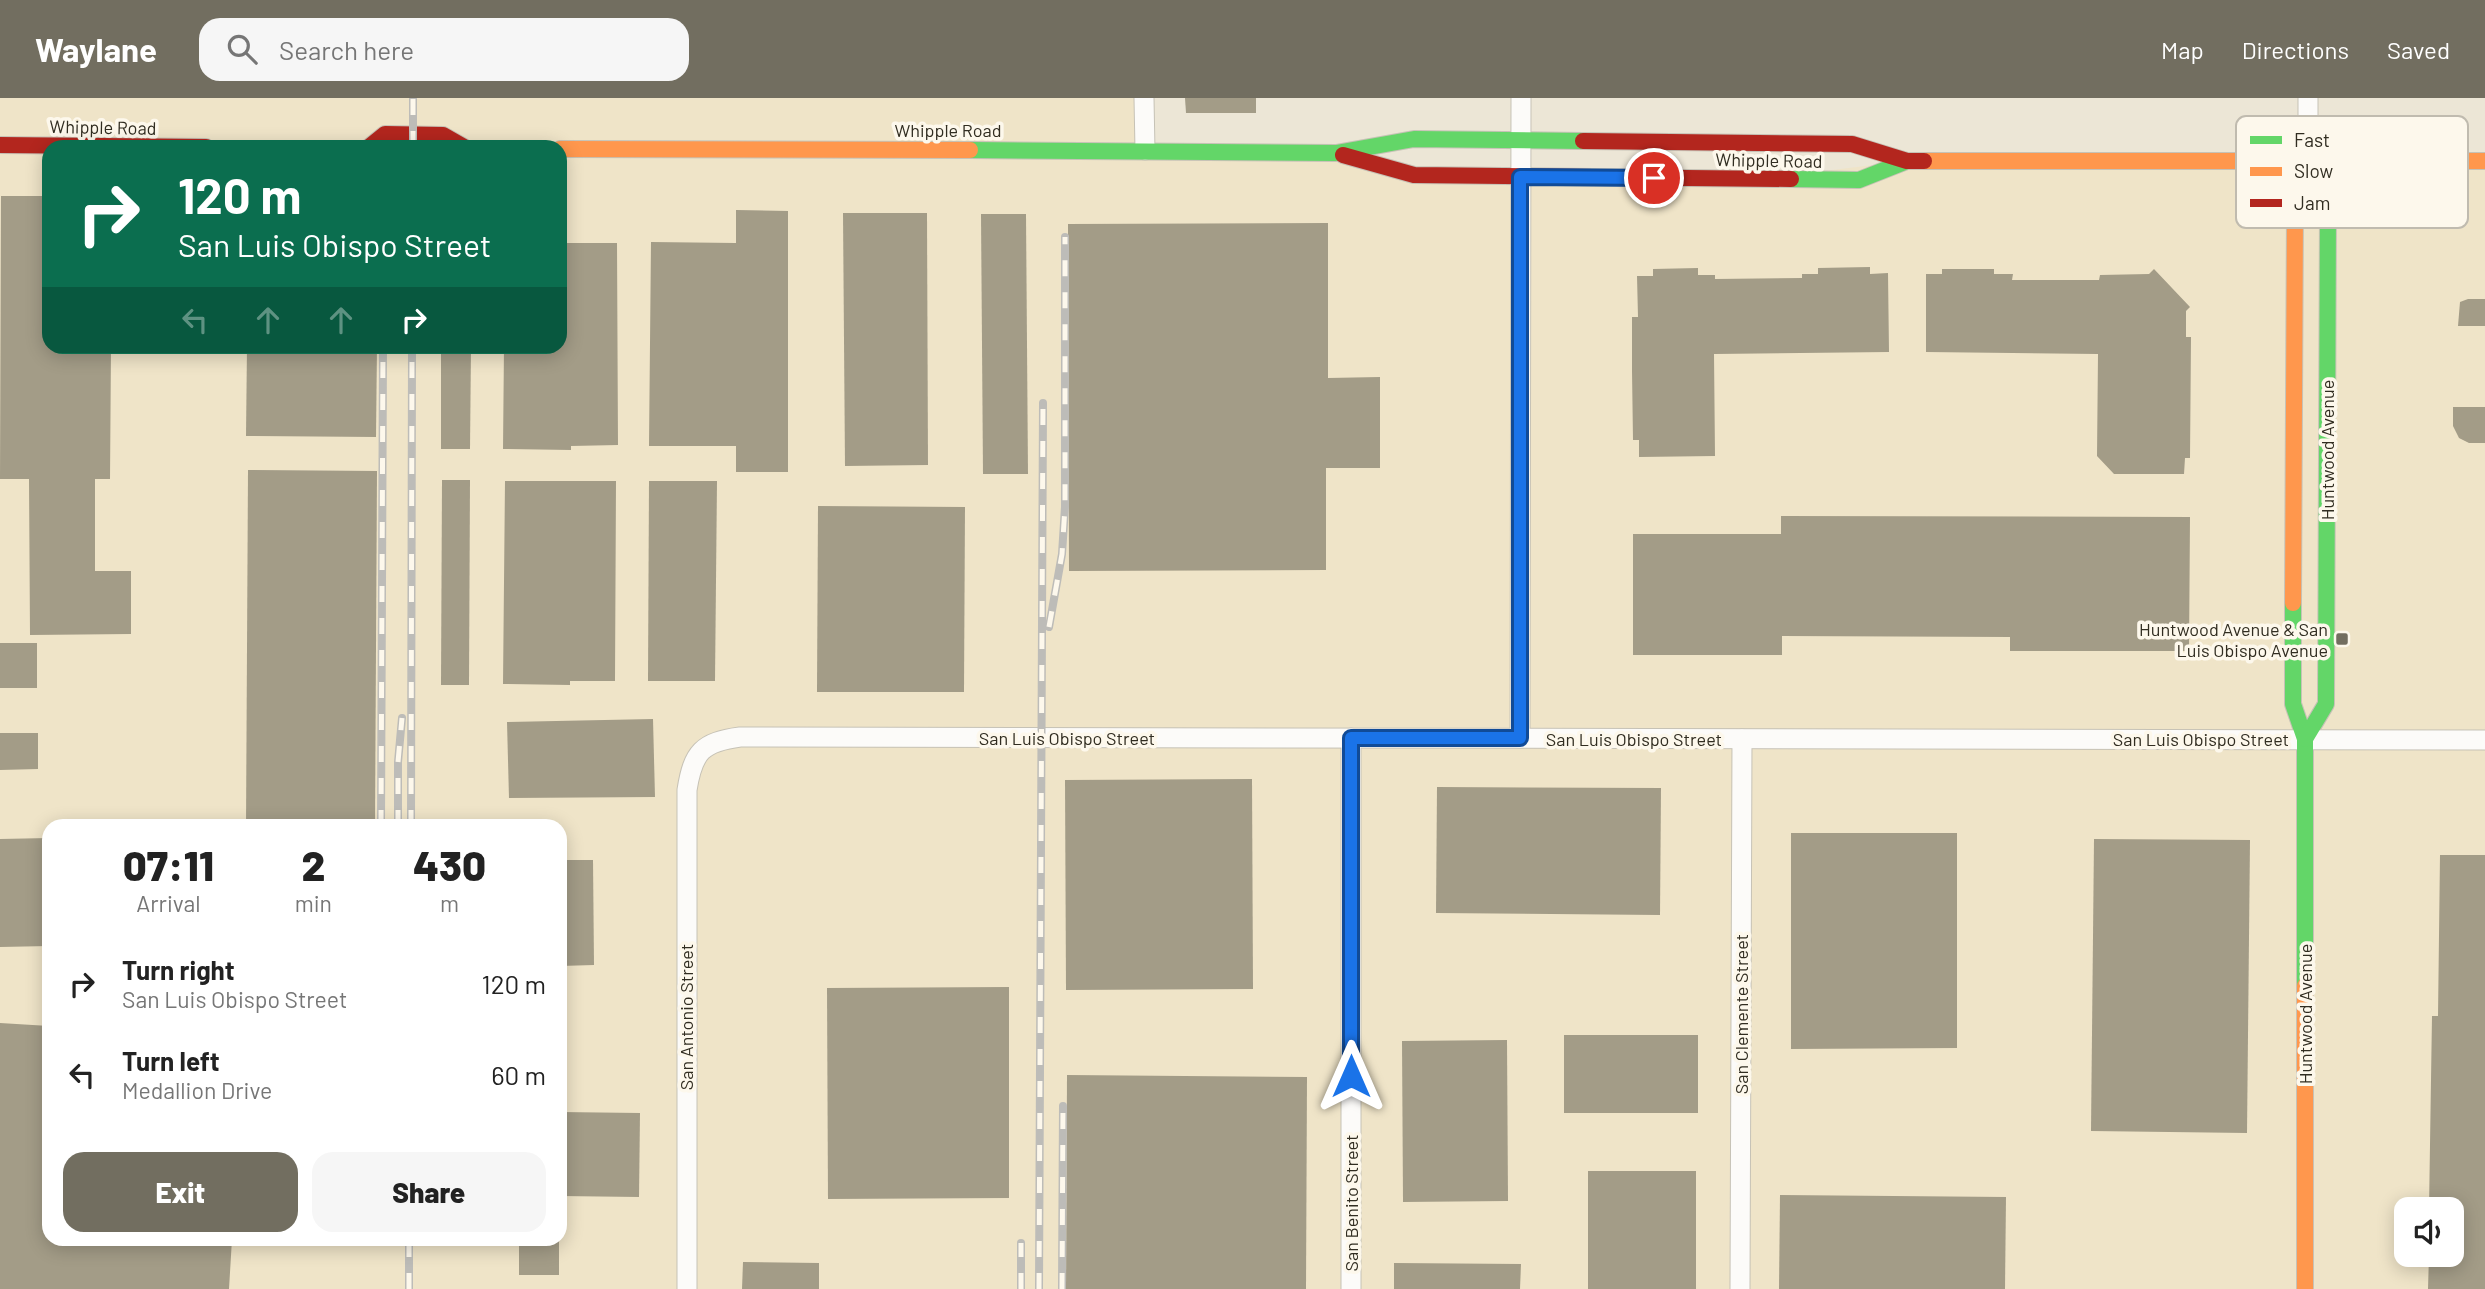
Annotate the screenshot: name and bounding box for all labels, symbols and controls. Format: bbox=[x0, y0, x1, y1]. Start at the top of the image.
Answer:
search box bbox=[199, 18, 689, 81]
text: Waylane bbox=[35, 29, 157, 69]
icon: search bbox=[223, 30, 261, 68]
text: Search here bbox=[279, 34, 414, 65]
text: Map bbox=[2161, 35, 2204, 64]
text: Directions bbox=[2242, 35, 2349, 64]
text: Saved bbox=[2387, 35, 2450, 64]
street label: Whipple Road bbox=[49, 115, 157, 139]
legend bbox=[2236, 116, 2468, 228]
street label: Whipple Road bbox=[894, 119, 1002, 141]
text: Fast bbox=[2294, 128, 2330, 151]
pin bbox=[1624, 148, 1684, 208]
street label: Whipple Road bbox=[1715, 148, 1823, 172]
icon: arrive bbox=[1635, 159, 1673, 197]
text: Slow bbox=[2294, 159, 2333, 182]
text: 120 m bbox=[178, 165, 301, 224]
icon: right bbox=[63, 168, 154, 259]
text: Jam bbox=[2294, 191, 2330, 214]
text: San Luis Obispo Street bbox=[178, 225, 491, 263]
icon: left bbox=[176, 301, 214, 339]
icon: ahead bbox=[249, 301, 287, 339]
icon: ahead bbox=[322, 301, 360, 339]
icon: right bbox=[395, 301, 433, 339]
street label: Huntwood Avenue bbox=[2316, 380, 2338, 520]
place label: Huntwood Avenue & San Luis Obispo Avenue bbox=[2139, 618, 2328, 661]
marker: Huntwood Avenue & San Luis Obispo Avenue bbox=[2334, 631, 2350, 647]
street label: San Luis Obispo Street bbox=[979, 727, 1155, 749]
street label: San Luis Obispo Street bbox=[1546, 728, 1722, 750]
street label: San Luis Obispo Street bbox=[2113, 728, 2289, 750]
text: 07:11 bbox=[123, 839, 214, 889]
text: 2 bbox=[301, 839, 325, 889]
text: 430 bbox=[413, 839, 486, 889]
text: Arrival bbox=[136, 889, 201, 917]
text: min bbox=[295, 889, 332, 917]
text: m bbox=[440, 889, 459, 917]
street label: San Clemente Street bbox=[1730, 934, 1752, 1094]
street label: San Antonio Street bbox=[675, 944, 697, 1090]
street label: Huntwood Avenue bbox=[2294, 944, 2316, 1084]
text: Turn right bbox=[122, 954, 235, 985]
icon: right bbox=[63, 965, 101, 1003]
text: 120 m bbox=[482, 968, 546, 999]
text: San Luis Obispo Street bbox=[122, 985, 347, 1013]
position arrow bbox=[1314, 1039, 1388, 1113]
text: Turn left bbox=[122, 1045, 220, 1076]
icon: left bbox=[63, 1056, 101, 1094]
text: 60 m bbox=[491, 1059, 546, 1090]
text: Medallion Drive bbox=[122, 1076, 272, 1104]
street label: San Benito Street bbox=[1340, 1135, 1362, 1271]
button: Exit bbox=[63, 1152, 298, 1232]
button: Share bbox=[312, 1152, 546, 1232]
map controls bbox=[2394, 1197, 2464, 1267]
button: sound bbox=[2394, 1197, 2464, 1267]

